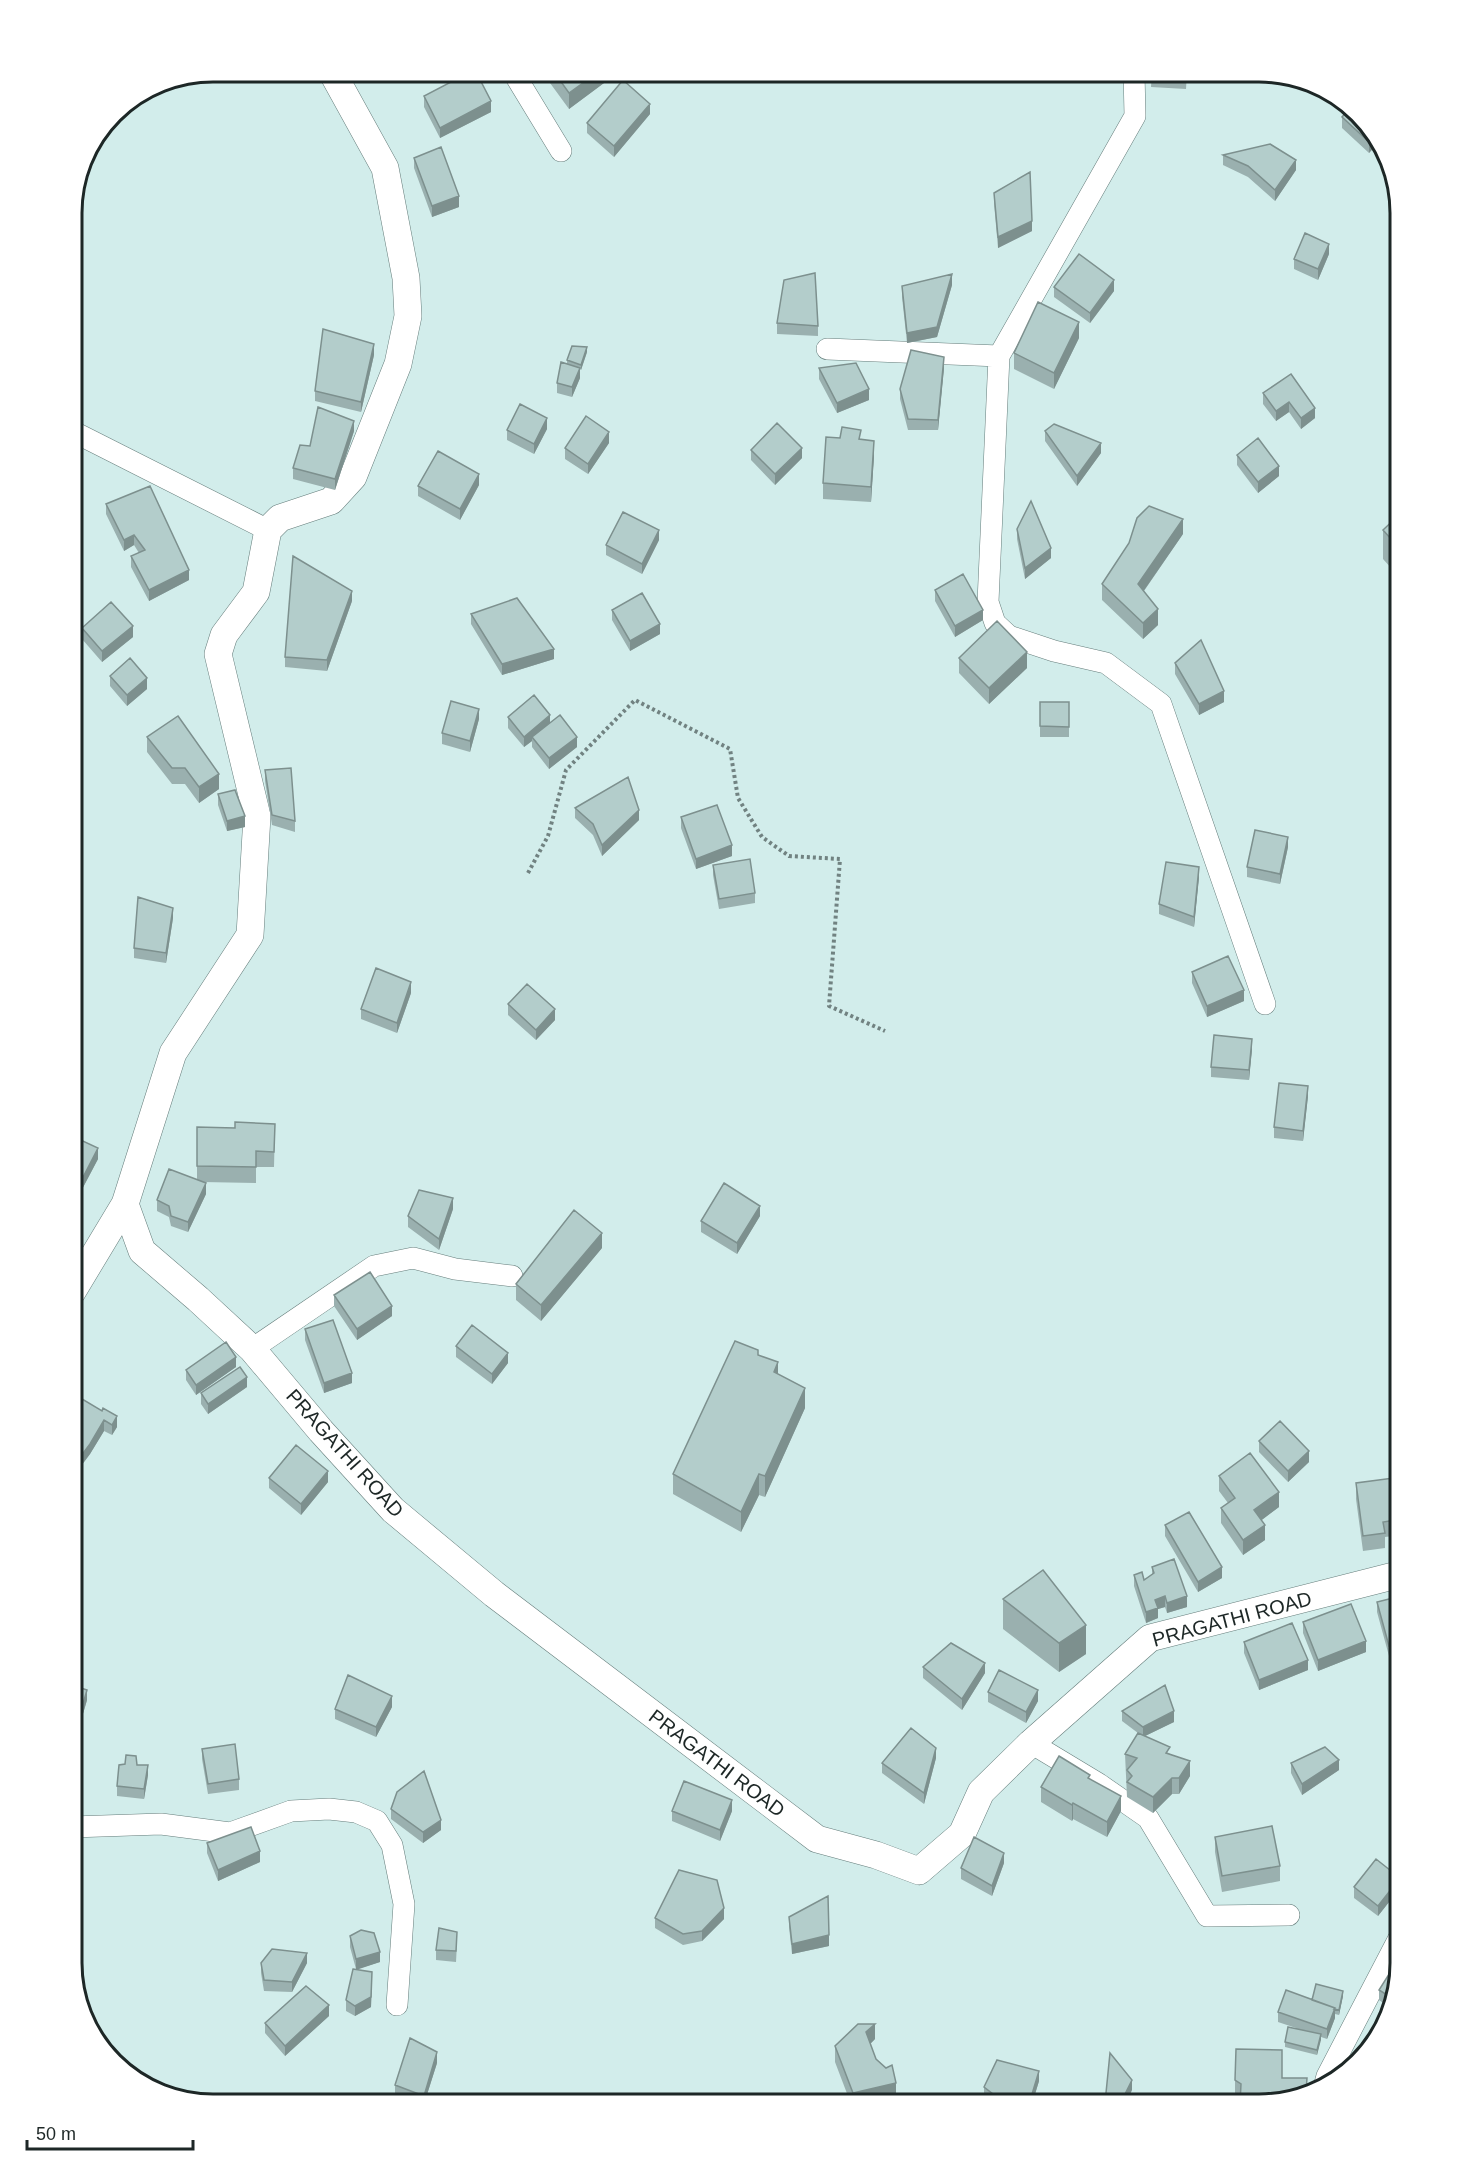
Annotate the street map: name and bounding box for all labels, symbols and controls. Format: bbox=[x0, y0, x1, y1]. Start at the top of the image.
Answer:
street label: PRAGATHI ROAD bbox=[282, 1385, 408, 1521]
street label: PRAGATHI ROAD bbox=[1150, 1587, 1314, 1651]
street label: PRAGATHI ROAD bbox=[645, 1705, 789, 1821]
scale bar bbox=[27, 2113, 194, 2151]
text: 50 m bbox=[36, 2124, 76, 2144]

